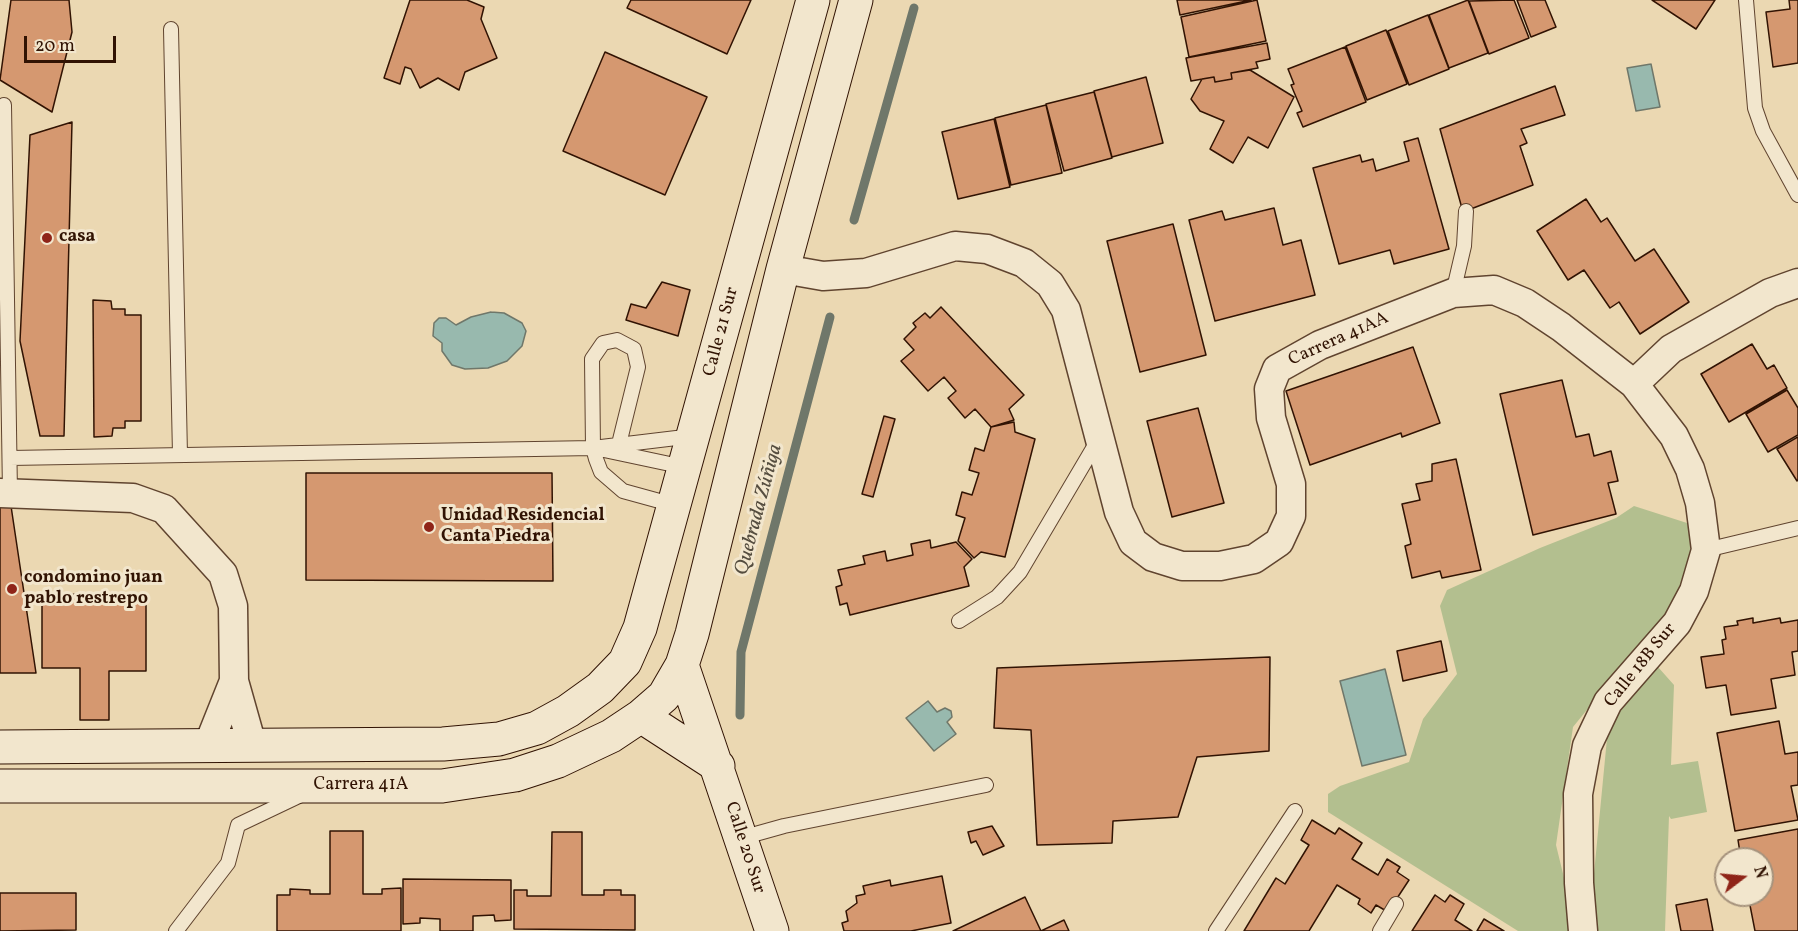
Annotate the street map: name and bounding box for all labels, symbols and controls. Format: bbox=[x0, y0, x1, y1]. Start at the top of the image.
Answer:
scale bar bbox=[27, 24, 118, 62]
text: 20 m bbox=[35, 34, 75, 59]
place label: casa bbox=[59, 227, 95, 249]
marker: casa bbox=[40, 231, 54, 245]
street label: Calle 21 Sur bbox=[700, 285, 744, 379]
street label: Carrera 41AA bbox=[1285, 308, 1393, 372]
water label: Quebrada Zúñiga bbox=[731, 442, 789, 578]
place label: Unidad Residencial Canta Piedra bbox=[441, 506, 605, 548]
marker: Unidad Residencial Canta Piedra bbox=[422, 520, 436, 534]
place label: condomino juan pablo restrepo bbox=[24, 568, 163, 610]
marker: condomino juan pablo restrepo bbox=[5, 582, 19, 596]
street label: Calle 18B Sur bbox=[1600, 619, 1682, 713]
street label: Carrera 41A bbox=[314, 775, 408, 797]
street label: Calle 20 Sur bbox=[719, 799, 769, 897]
north arrow bbox=[1714, 847, 1774, 907]
text: N bbox=[1747, 864, 1772, 881]

